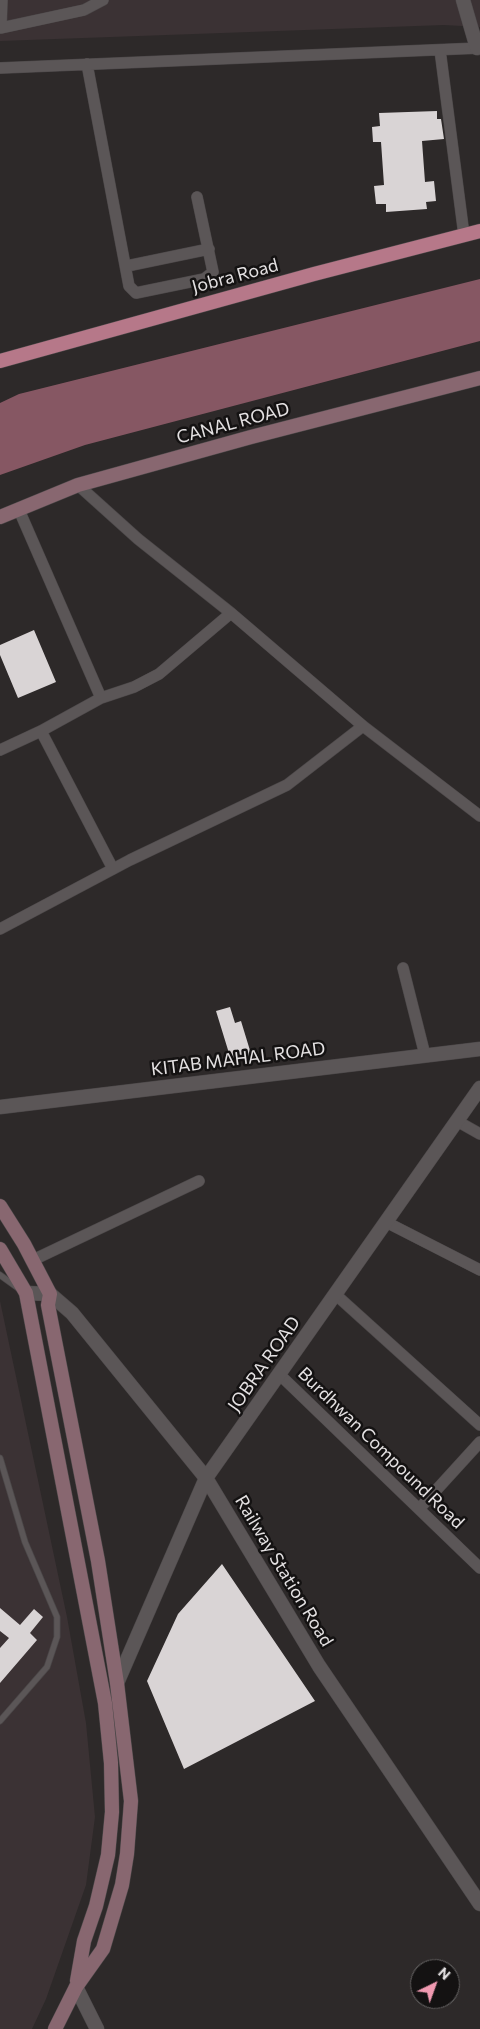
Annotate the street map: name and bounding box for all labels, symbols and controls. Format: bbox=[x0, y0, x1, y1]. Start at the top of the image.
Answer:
street label: Jobra Road bbox=[189, 254, 281, 298]
street label: CANAL ROAD bbox=[174, 398, 292, 448]
street label: KITAB MAHAL ROAD bbox=[150, 1038, 326, 1080]
street label: JOBRA ROAD bbox=[223, 1312, 305, 1416]
street label: Burdhwan Compound Road bbox=[293, 1363, 469, 1533]
street label: Railway Station Road bbox=[230, 1491, 338, 1651]
north arrow bbox=[410, 1959, 460, 2009]
text: N bbox=[435, 1963, 454, 1983]

